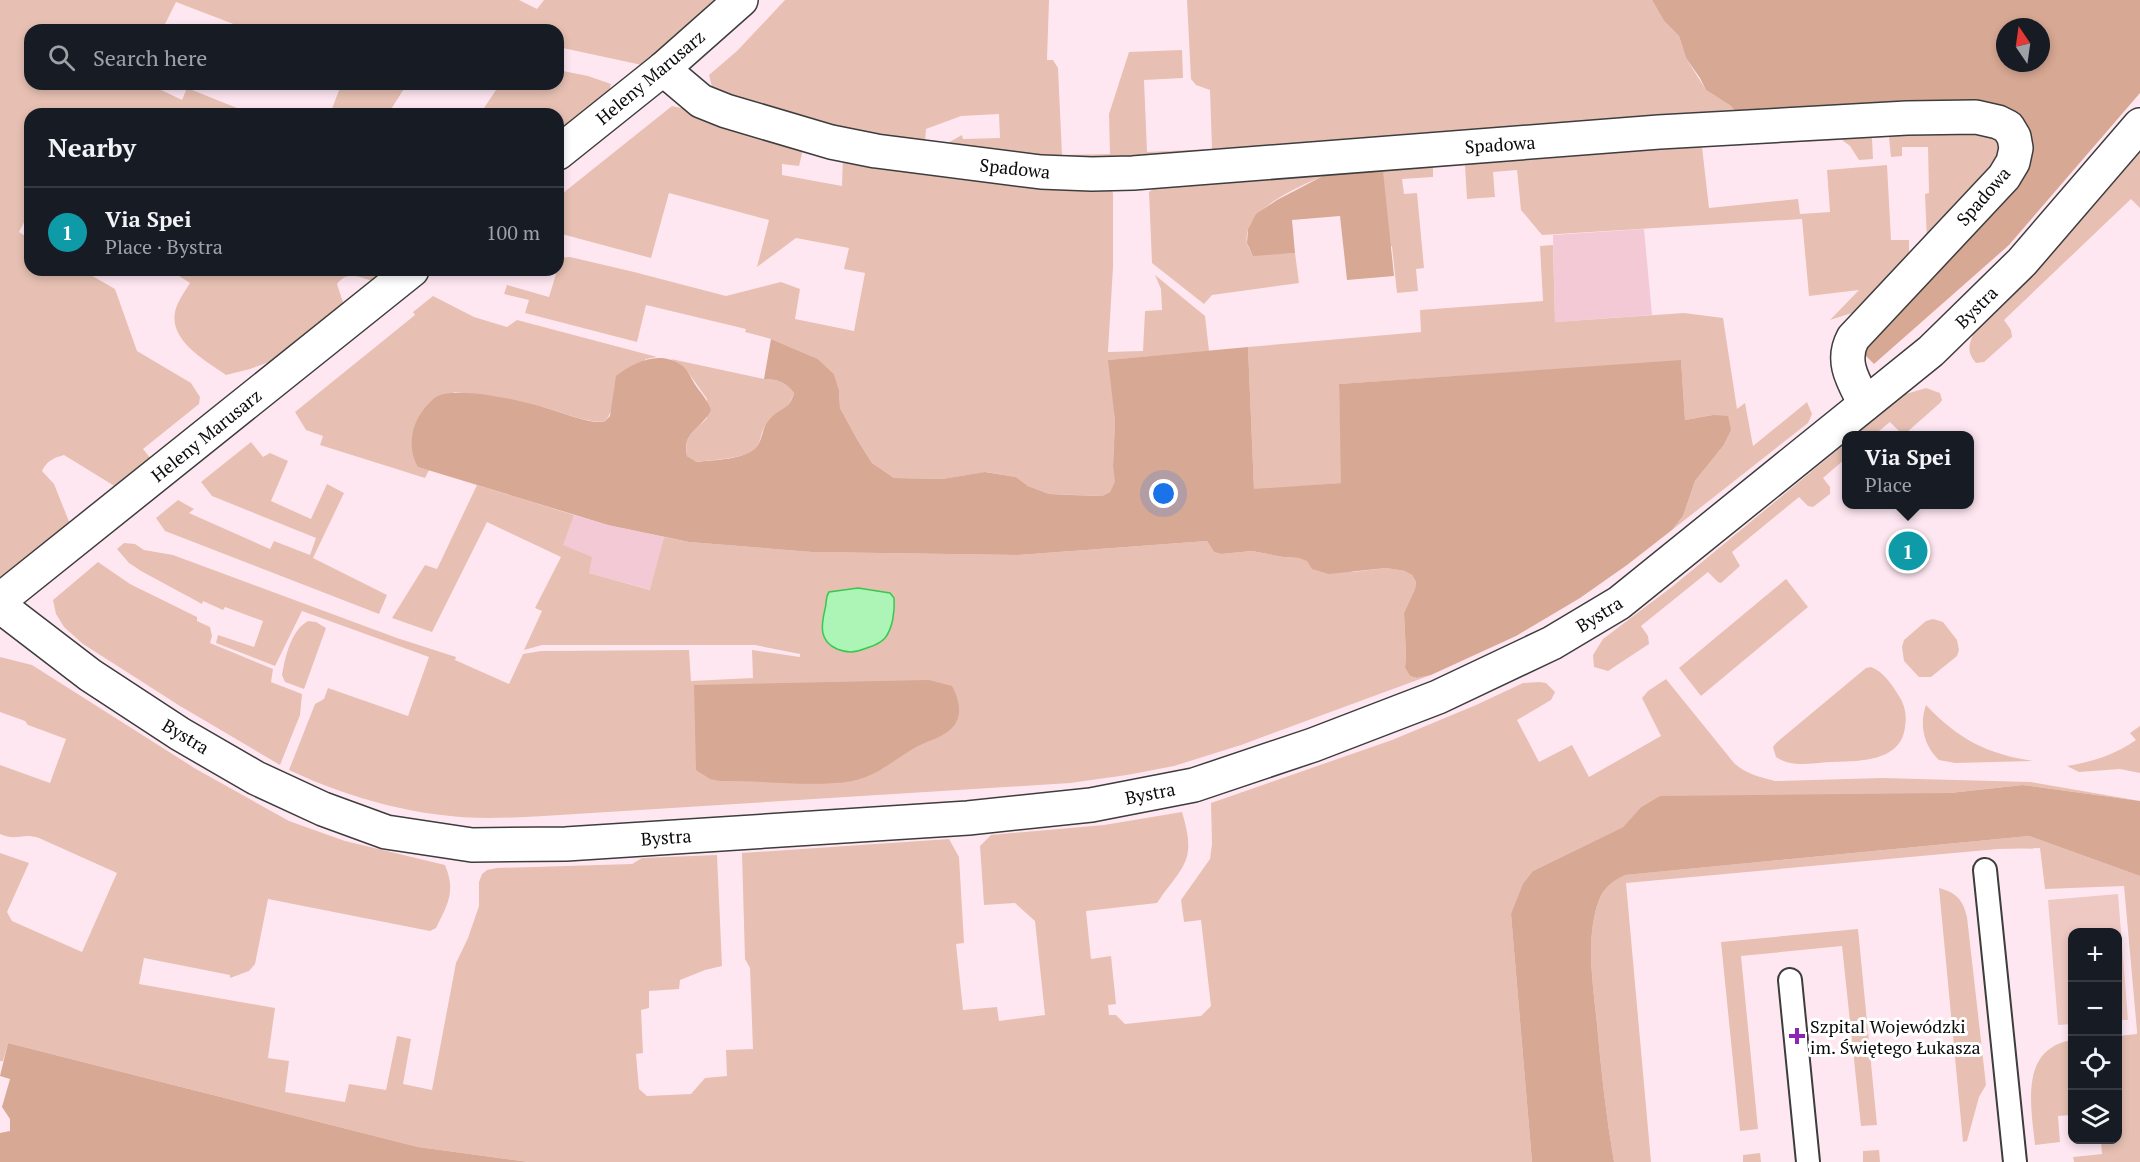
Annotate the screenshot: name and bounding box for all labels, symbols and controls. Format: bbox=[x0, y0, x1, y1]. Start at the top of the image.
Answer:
north arrow bbox=[1996, 18, 2050, 72]
search box bbox=[24, 24, 564, 90]
street label: Heleny Marusarz bbox=[590, 24, 710, 130]
icon: search bbox=[45, 41, 78, 74]
text: Search here bbox=[93, 43, 207, 72]
text: Nearby bbox=[48, 130, 136, 164]
street label: Spadowa bbox=[1464, 130, 1536, 158]
street label: Spadowa bbox=[979, 152, 1051, 184]
street label: Spadowa bbox=[1951, 161, 2015, 231]
text: Via Spei bbox=[105, 204, 191, 233]
text: 1 bbox=[62, 219, 73, 246]
text: 100 m bbox=[486, 219, 540, 246]
text: Place · Bystra bbox=[105, 233, 223, 260]
street label: Bystra bbox=[1950, 281, 2002, 333]
street label: Heleny Marusarz bbox=[146, 383, 266, 487]
popup bbox=[1842, 431, 1974, 509]
text: Via Spei bbox=[1865, 442, 1951, 471]
text: Place bbox=[1865, 471, 1912, 498]
your location bbox=[1149, 479, 1178, 508]
pin: 1 bbox=[1888, 528, 1928, 574]
street label: Bystra bbox=[1571, 590, 1627, 638]
street label: Bystra bbox=[158, 713, 214, 759]
street label: Bystra bbox=[1123, 776, 1177, 810]
street label: Bystra bbox=[640, 823, 692, 851]
map controls bbox=[2068, 928, 2122, 1144]
button: + bbox=[2068, 928, 2122, 982]
button: − bbox=[2068, 982, 2122, 1036]
place label: Szpital Wojewódzki im. Świętego Łukasza bbox=[1810, 1014, 1981, 1059]
marker: Szpital Wojewódzki im. Świętego Łukasza bbox=[1788, 1027, 1806, 1045]
button: locate bbox=[2068, 1036, 2122, 1090]
button: layers bbox=[2068, 1090, 2122, 1144]

